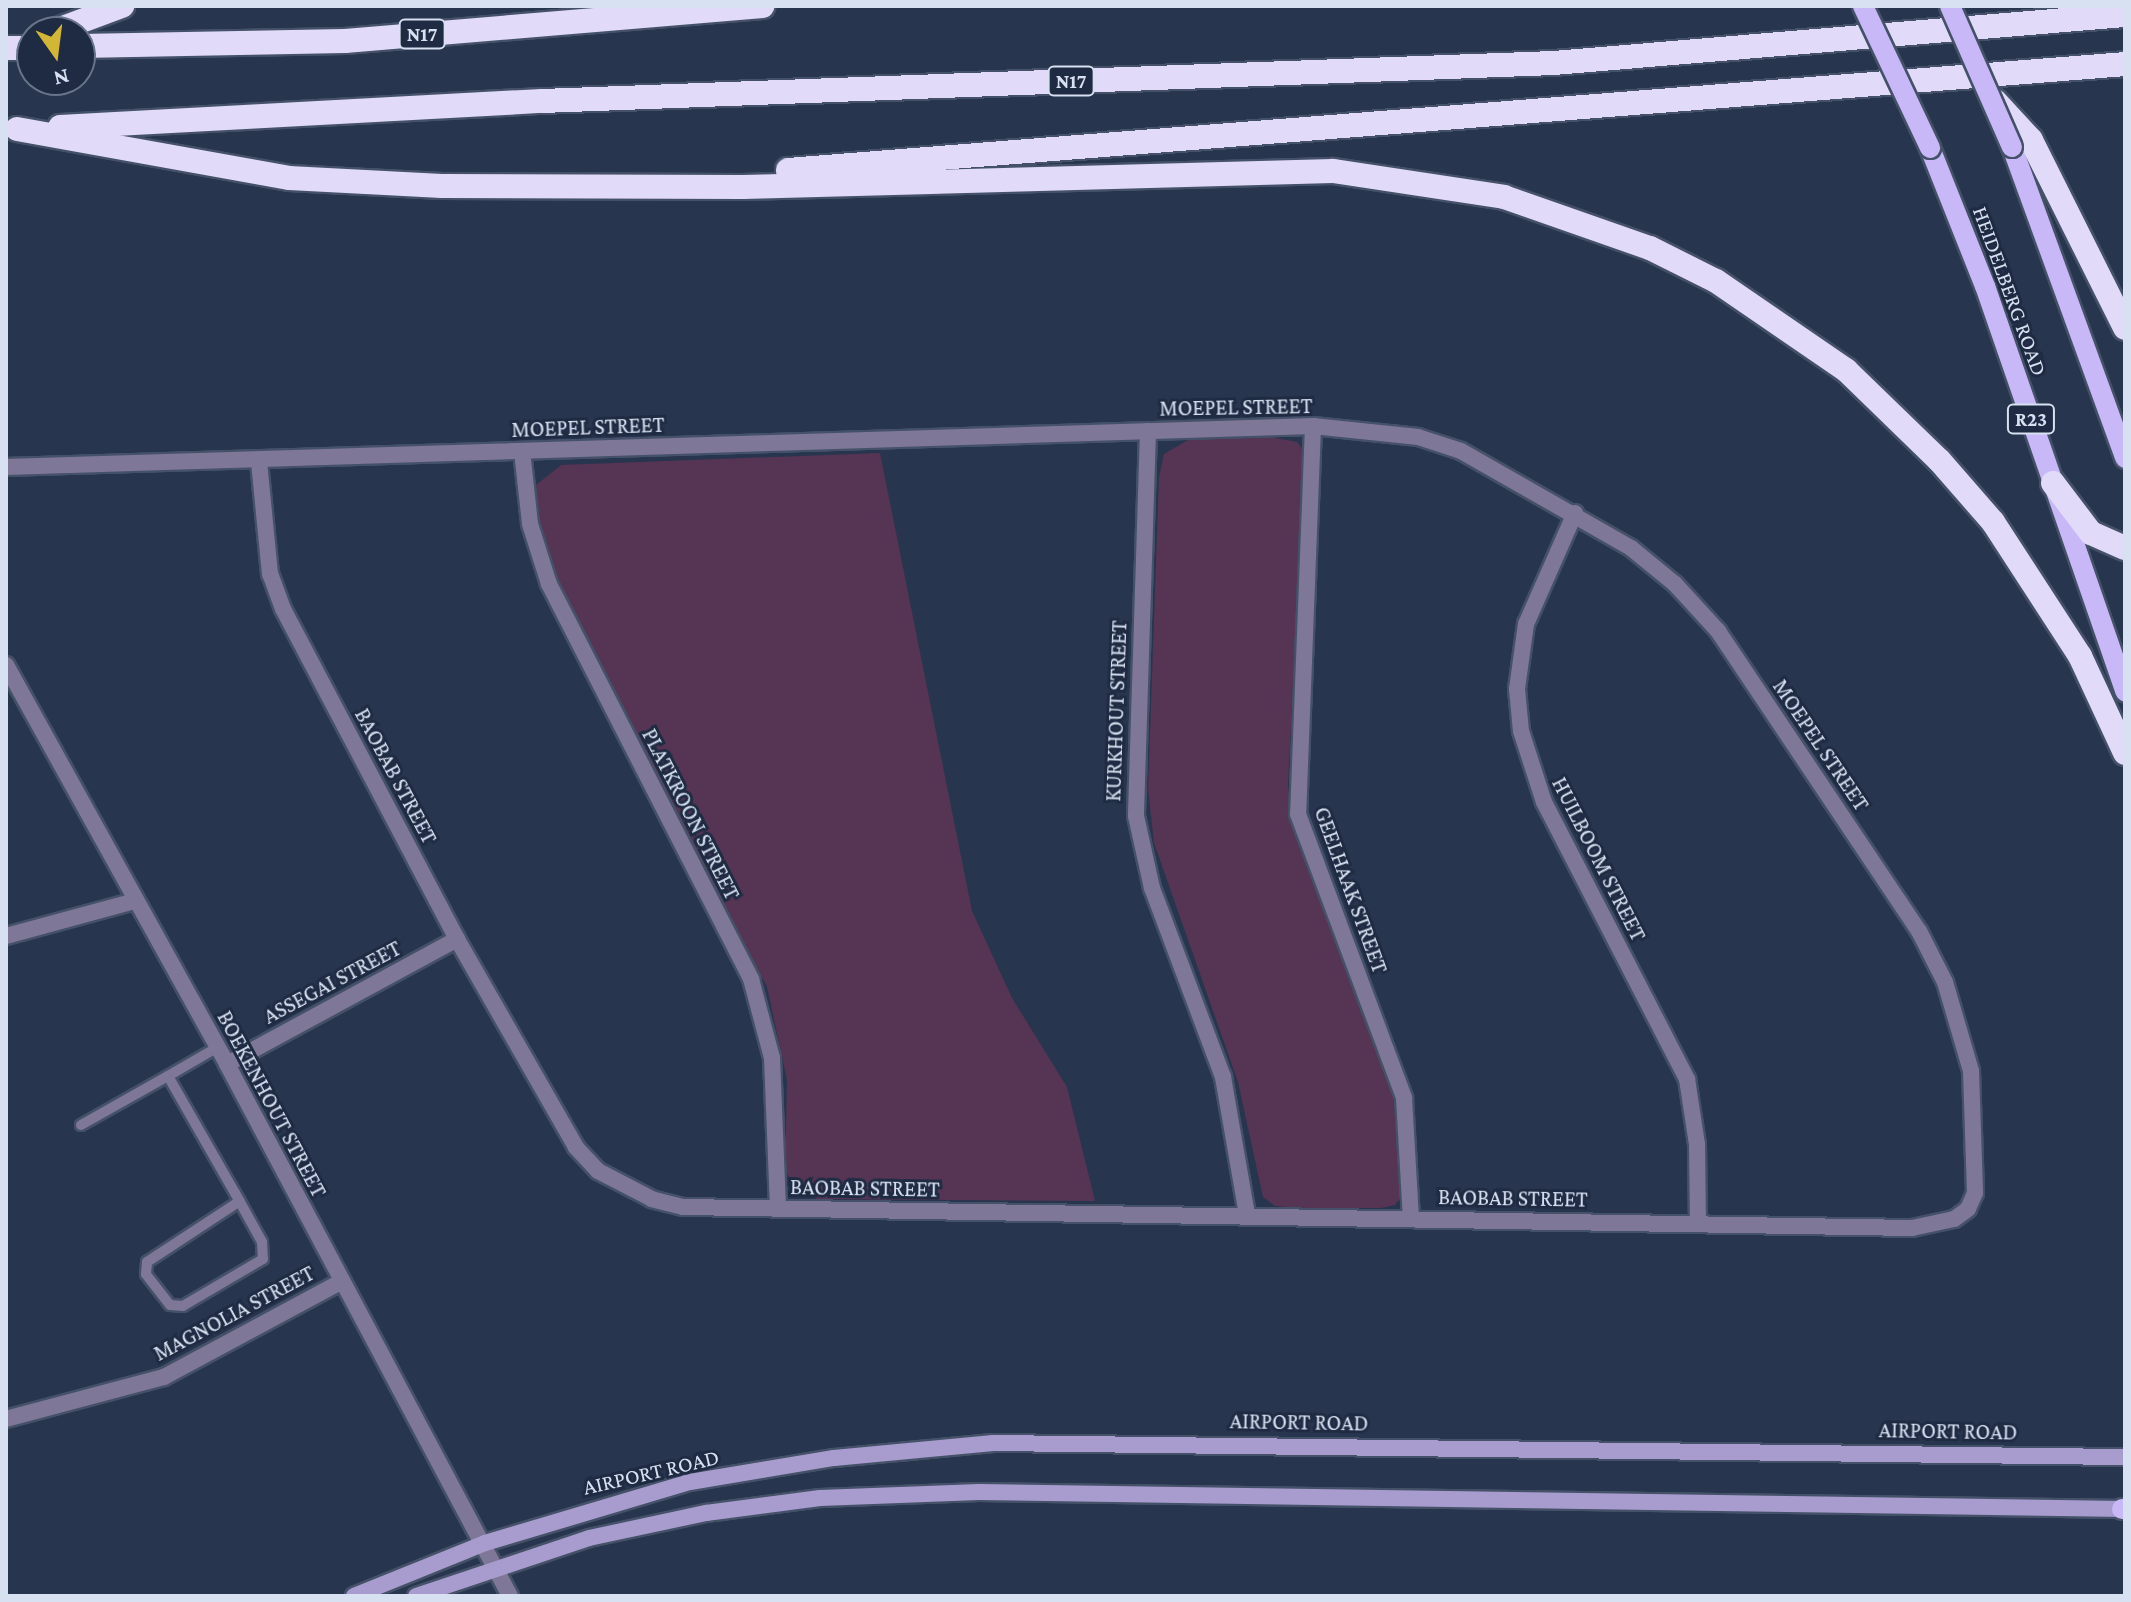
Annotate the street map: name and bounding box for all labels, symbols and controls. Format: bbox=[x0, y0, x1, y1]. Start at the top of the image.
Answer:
north arrow bbox=[16, 16, 96, 96]
road number: N17 bbox=[398, 18, 446, 50]
text: N bbox=[51, 64, 72, 92]
road number: N17 bbox=[1047, 65, 1095, 97]
street label: HEIDELBERG ROAD bbox=[1967, 203, 2053, 379]
street label: MOEPEL STREET bbox=[1159, 392, 1313, 422]
road number: R23 bbox=[2005, 403, 2057, 435]
street label: MOEPEL STREET bbox=[511, 411, 665, 443]
street label: KURKHOUT STREET bbox=[1100, 620, 1132, 802]
street label: MOEPEL STREET bbox=[1767, 674, 1875, 816]
street label: BAOBAB STREET bbox=[349, 704, 443, 848]
street label: PLATKROON STREET bbox=[636, 724, 746, 904]
street label: HUILBOOM STREET bbox=[1546, 773, 1652, 945]
street label: GEELHAAK STREET bbox=[1309, 803, 1393, 977]
street label: ASSEGAI STREET bbox=[259, 935, 405, 1029]
street label: BOEKENHOUT STREET bbox=[212, 1006, 332, 1202]
street label: BAOBAB STREET bbox=[790, 1173, 940, 1203]
street label: BAOBAB STREET bbox=[1438, 1183, 1588, 1213]
street label: MAGNOLIA STREET bbox=[149, 1260, 319, 1366]
street label: AIRPORT ROAD bbox=[1229, 1408, 1369, 1436]
street label: AIRPORT ROAD bbox=[1878, 1417, 2018, 1445]
street label: AIRPORT ROAD bbox=[580, 1444, 722, 1500]

